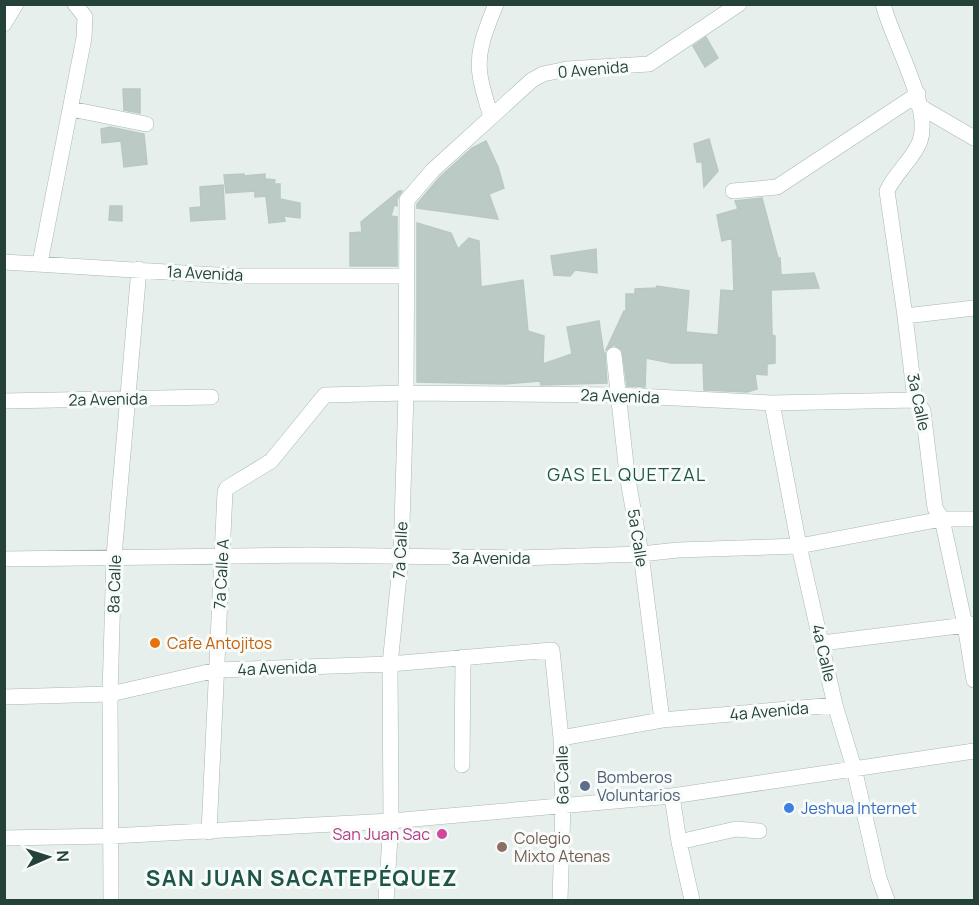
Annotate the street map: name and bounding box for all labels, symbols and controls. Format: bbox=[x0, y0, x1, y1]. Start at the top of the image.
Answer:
street label: 0 Avenida bbox=[557, 55, 629, 83]
street label: 1a Avenida bbox=[166, 260, 244, 286]
street label: 3a Calle bbox=[902, 371, 936, 433]
street label: 2a Avenida bbox=[580, 384, 660, 408]
street label: 2a Avenida bbox=[68, 387, 148, 411]
district label: GAS EL QUETZAL bbox=[547, 462, 707, 486]
street label: 5a Calle bbox=[623, 507, 653, 569]
street label: 7a Calle bbox=[388, 521, 412, 579]
street label: 7a Calle A bbox=[208, 538, 234, 610]
street label: 3a Avenida bbox=[452, 547, 530, 569]
street label: 8a Calle bbox=[102, 554, 126, 614]
street label: 4a Calle bbox=[807, 622, 841, 684]
place label: Cafe Antojitos bbox=[167, 632, 272, 654]
marker: Cafe Antojitos bbox=[148, 636, 162, 650]
street label: 4a Avenida bbox=[237, 656, 317, 680]
street label: 4a Avenida bbox=[728, 697, 810, 725]
street label: 6a Calle bbox=[550, 745, 574, 805]
place label: Bomberos Voluntarios bbox=[597, 766, 681, 806]
marker: Bomberos Voluntarios bbox=[578, 779, 592, 793]
place label: Jeshua Internet bbox=[801, 797, 917, 819]
marker: Jeshua Internet bbox=[782, 801, 796, 815]
place label: San Juan Sac bbox=[332, 823, 430, 845]
north arrow bbox=[18, 827, 78, 887]
marker: San Juan Sac bbox=[435, 827, 449, 841]
place label: Colegio Mixto Atenas bbox=[514, 827, 610, 867]
marker: Colegio Mixto Atenas bbox=[495, 840, 509, 854]
text: N bbox=[52, 850, 74, 863]
district label: SAN JUAN SACATEPÉQUEZ bbox=[146, 863, 458, 893]

